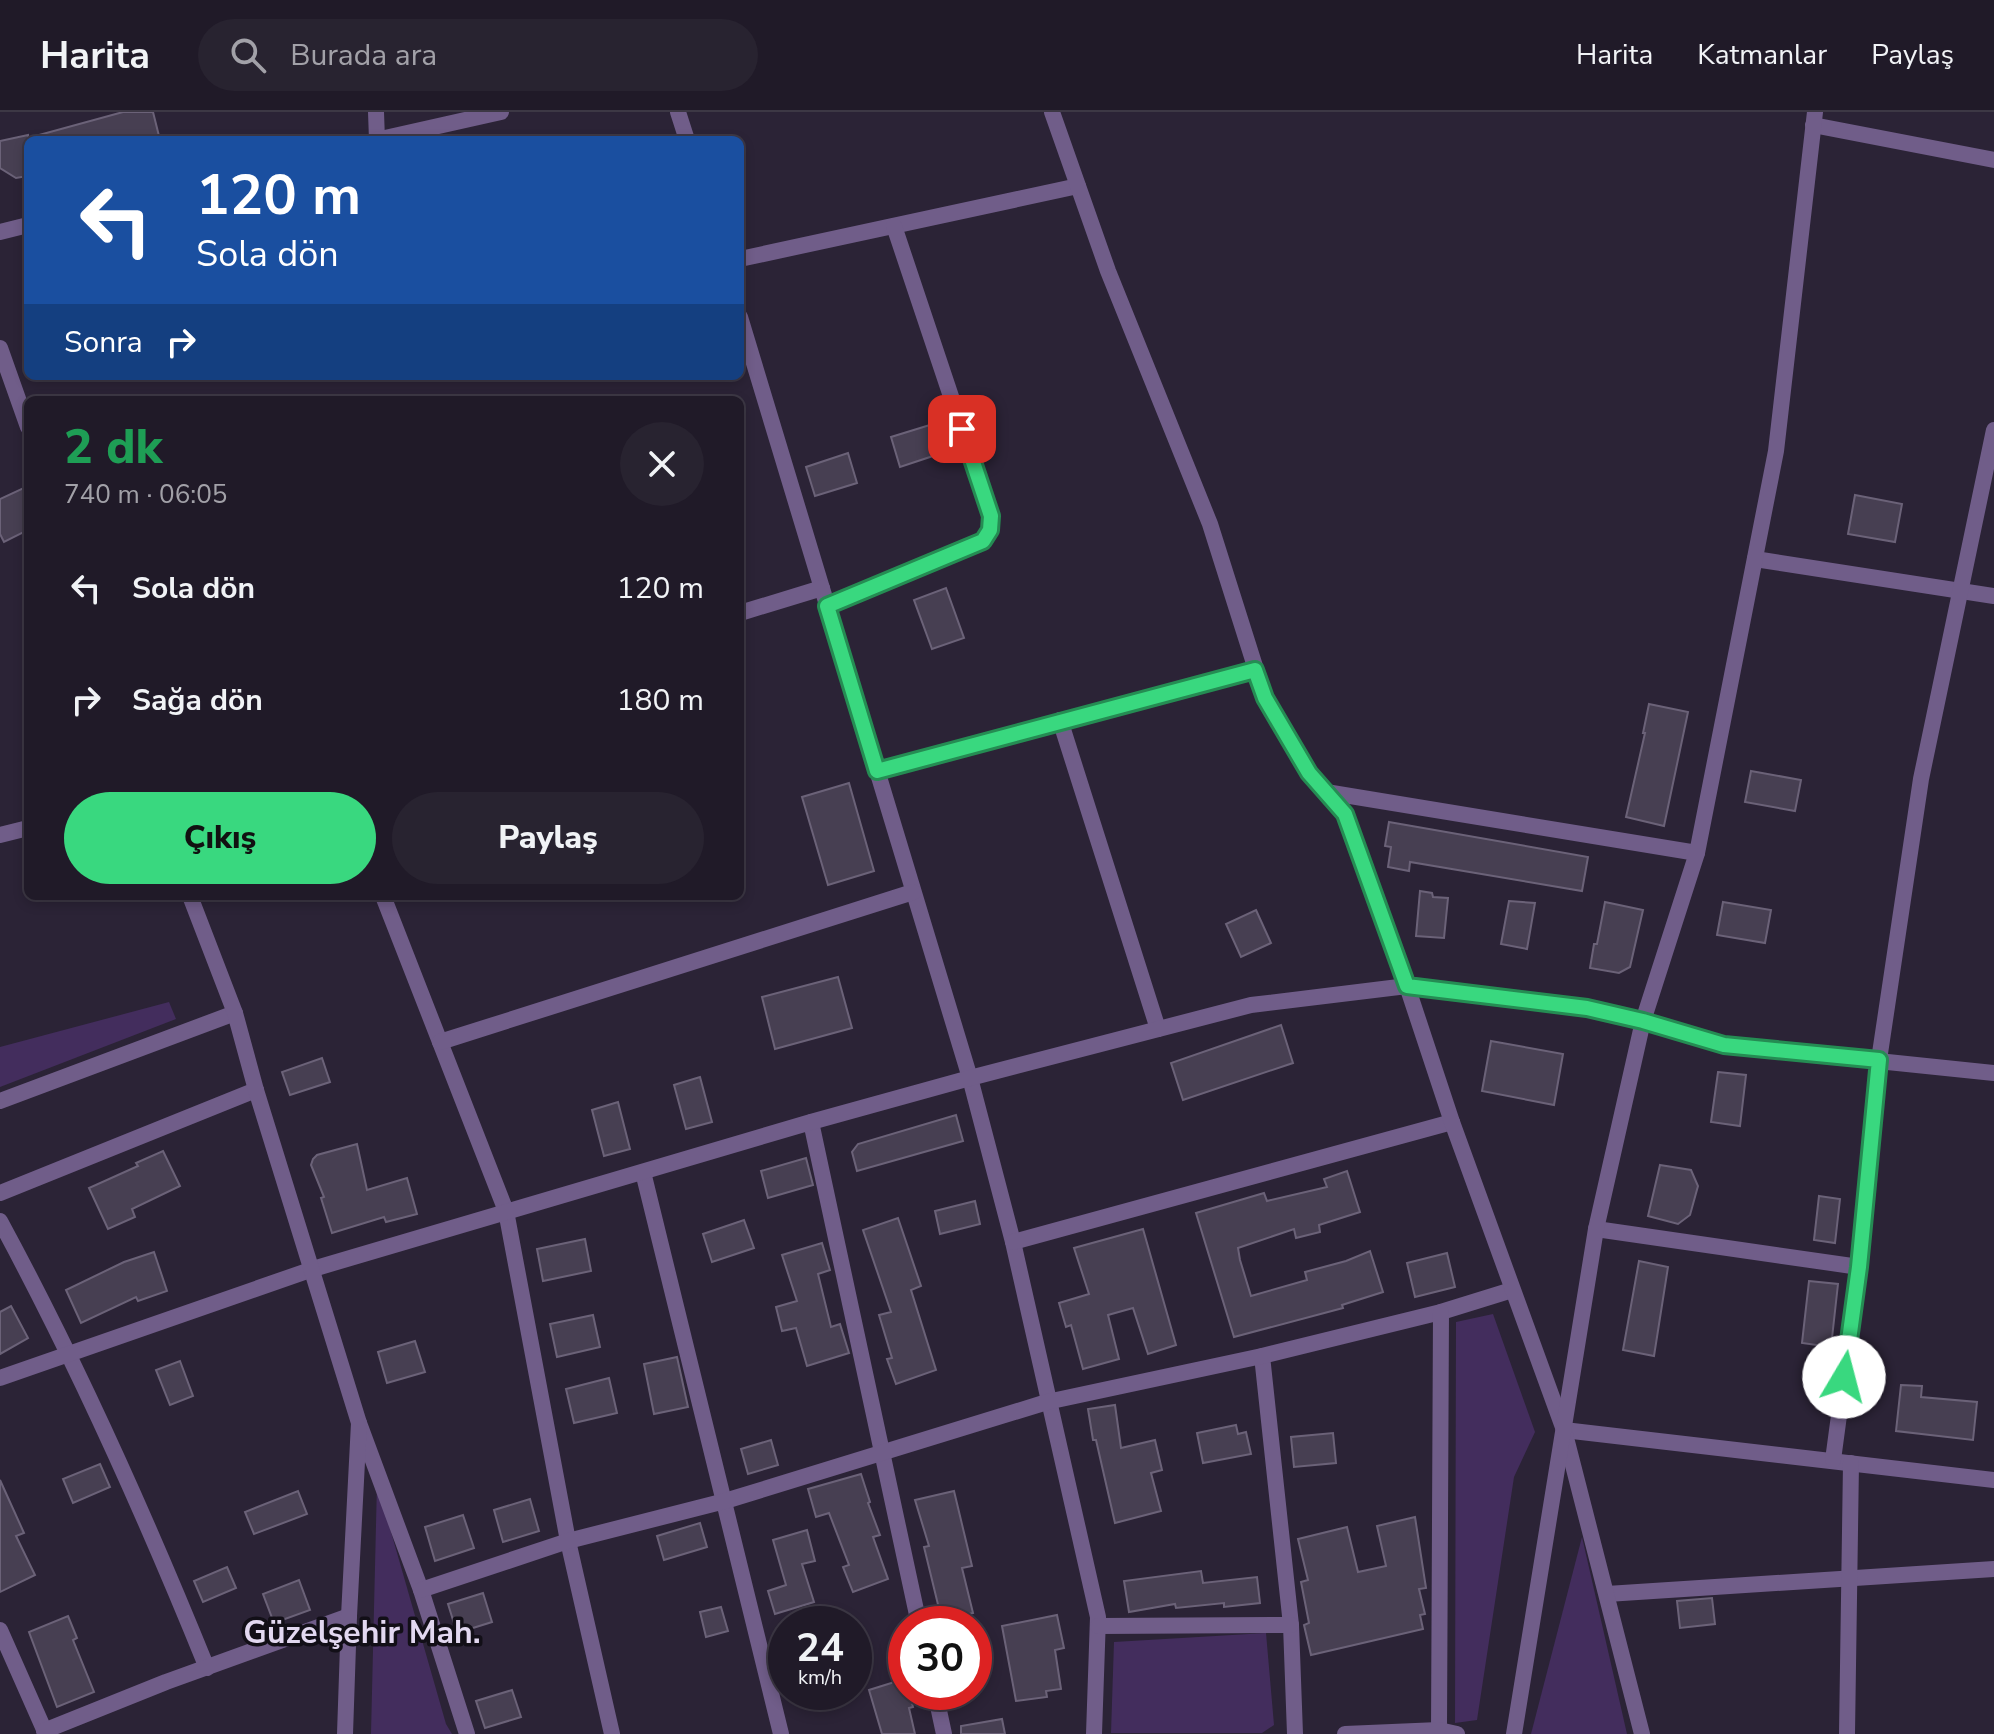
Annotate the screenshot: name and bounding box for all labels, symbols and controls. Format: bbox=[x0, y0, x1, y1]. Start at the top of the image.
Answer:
search box bbox=[198, 19, 758, 91]
text: Harita bbox=[40, 30, 150, 81]
icon: search bbox=[226, 33, 270, 77]
text: Burada ara bbox=[290, 35, 437, 76]
text: Harita bbox=[1576, 36, 1653, 74]
text: Katmanlar bbox=[1697, 36, 1827, 74]
text: Paylaş bbox=[1871, 36, 1954, 74]
text: 120 m bbox=[196, 157, 361, 234]
icon: left bbox=[64, 168, 168, 272]
text: Sola dön bbox=[196, 230, 339, 279]
icon: right bbox=[159, 320, 203, 364]
text: Sonra bbox=[64, 322, 143, 363]
pin bbox=[928, 395, 996, 463]
icon: arrive bbox=[940, 407, 984, 451]
text: 2 dk bbox=[64, 414, 162, 480]
button: close bbox=[620, 422, 704, 506]
text: 740 m · 06:05 bbox=[64, 477, 227, 512]
icon: left bbox=[64, 566, 108, 610]
text: Sola dön bbox=[132, 568, 255, 609]
text: 120 m bbox=[617, 568, 704, 609]
icon: right bbox=[64, 678, 108, 722]
text: Sağa dön bbox=[132, 680, 263, 721]
text: 180 m bbox=[617, 680, 704, 721]
button: Çıkış bbox=[64, 792, 376, 884]
button: Paylaş bbox=[392, 792, 704, 884]
position arrow bbox=[1802, 1335, 1886, 1419]
speed limit sign: 30 bbox=[888, 1606, 992, 1710]
district label: Güzelşehir Mah. bbox=[243, 1611, 481, 1654]
text: 24 bbox=[796, 1621, 844, 1675]
text: km/h bbox=[798, 1664, 842, 1691]

